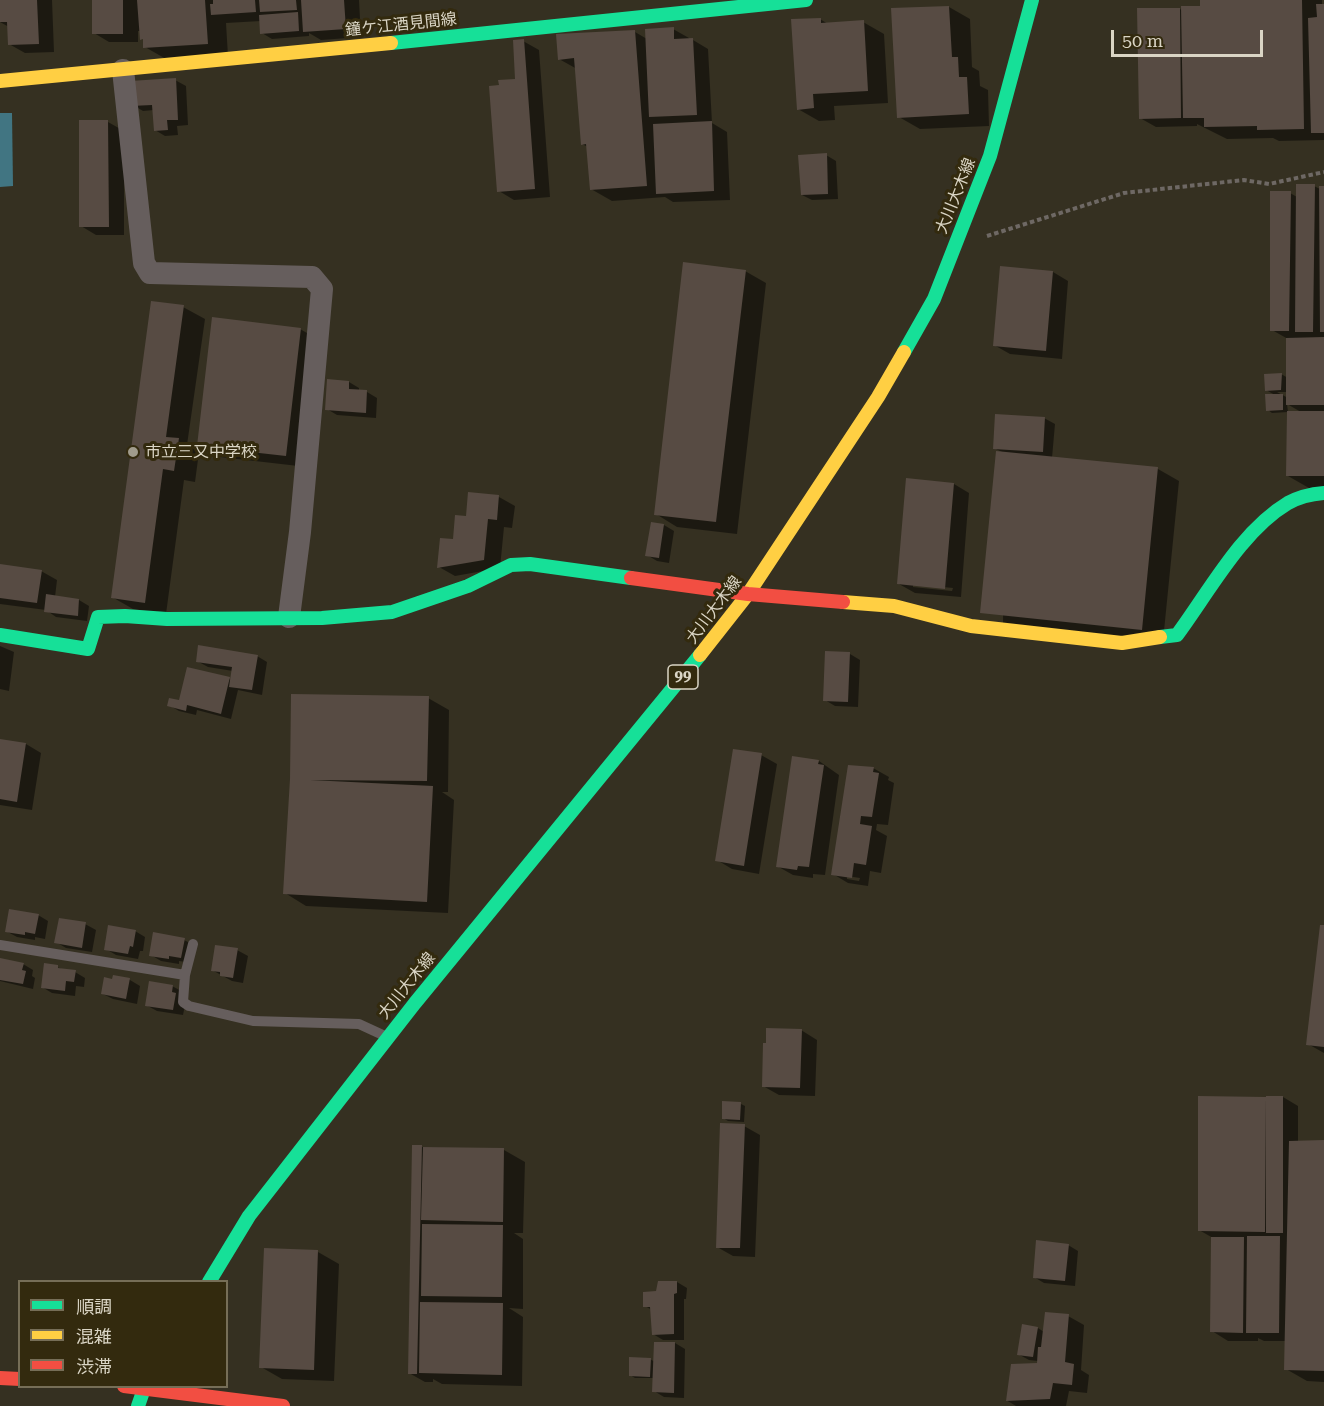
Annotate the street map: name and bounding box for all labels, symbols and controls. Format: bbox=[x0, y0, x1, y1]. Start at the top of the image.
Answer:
street label: 鐘ケ江酒見間線 bbox=[344, 10, 458, 40]
scale bar bbox=[1114, 18, 1266, 56]
text: 50 m bbox=[1122, 30, 1163, 51]
street label: 大川大木線 bbox=[932, 155, 980, 237]
place label: 市立三又中学校 bbox=[145, 442, 257, 462]
marker: 市立三又中学校 bbox=[126, 445, 140, 459]
street label: 大川大木線 bbox=[682, 572, 746, 648]
road number: 99 bbox=[668, 665, 698, 689]
street label: 大川大木線 bbox=[374, 949, 440, 1023]
legend bbox=[18, 1280, 228, 1388]
text: 順調 bbox=[76, 1296, 112, 1317]
text: 混雑 bbox=[76, 1326, 112, 1347]
text: 渋滞 bbox=[76, 1356, 112, 1377]

